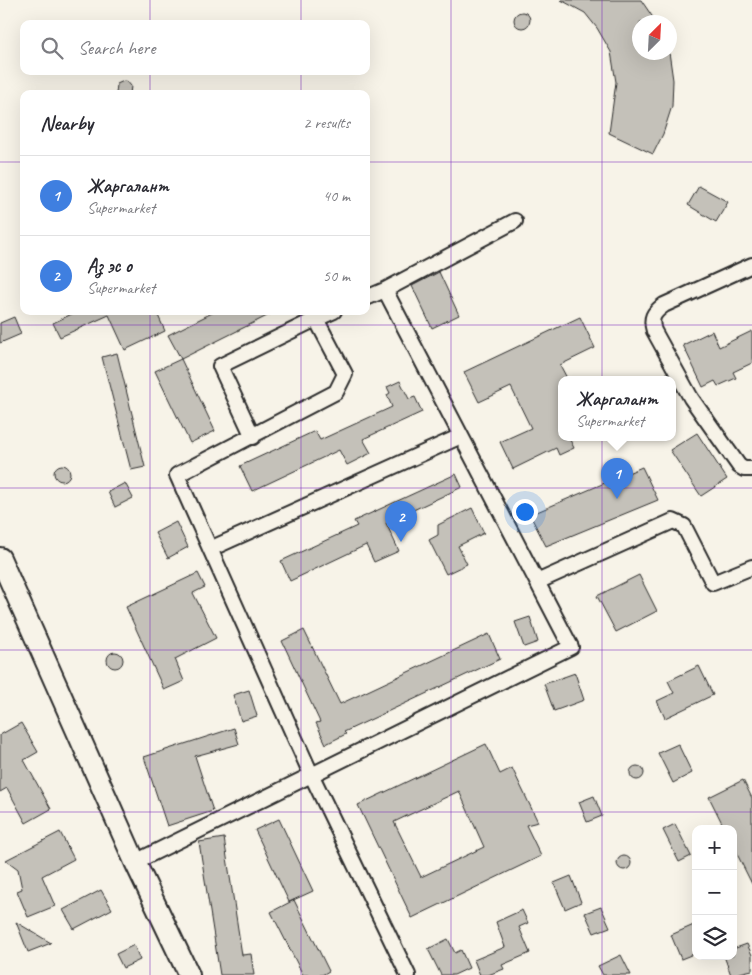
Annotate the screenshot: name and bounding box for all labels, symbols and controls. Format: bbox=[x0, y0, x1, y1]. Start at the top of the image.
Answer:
north arrow bbox=[632, 15, 677, 60]
search box bbox=[20, 20, 370, 75]
icon: search bbox=[38, 34, 66, 62]
text: Search here bbox=[78, 36, 155, 60]
text: Nearby bbox=[40, 110, 93, 136]
text: 2 results bbox=[303, 113, 350, 133]
text: Жаргалант bbox=[87, 174, 169, 198]
text: 1 bbox=[52, 186, 60, 206]
text: 40 m bbox=[323, 186, 350, 206]
text: Supermarket bbox=[87, 198, 155, 218]
text: Аз эс о bbox=[87, 254, 132, 278]
text: 2 bbox=[52, 266, 60, 286]
text: 50 m bbox=[323, 266, 350, 286]
text: Supermarket bbox=[87, 278, 155, 298]
popup bbox=[558, 376, 676, 441]
text: Жаргалант bbox=[576, 387, 658, 411]
text: Supermarket bbox=[576, 411, 644, 431]
pin: 1 bbox=[601, 458, 633, 499]
your location bbox=[512, 499, 538, 525]
pin: 2 bbox=[385, 501, 417, 542]
map controls bbox=[692, 825, 737, 960]
button: + bbox=[692, 825, 737, 870]
button: − bbox=[692, 870, 737, 915]
button: layers bbox=[692, 915, 737, 960]

